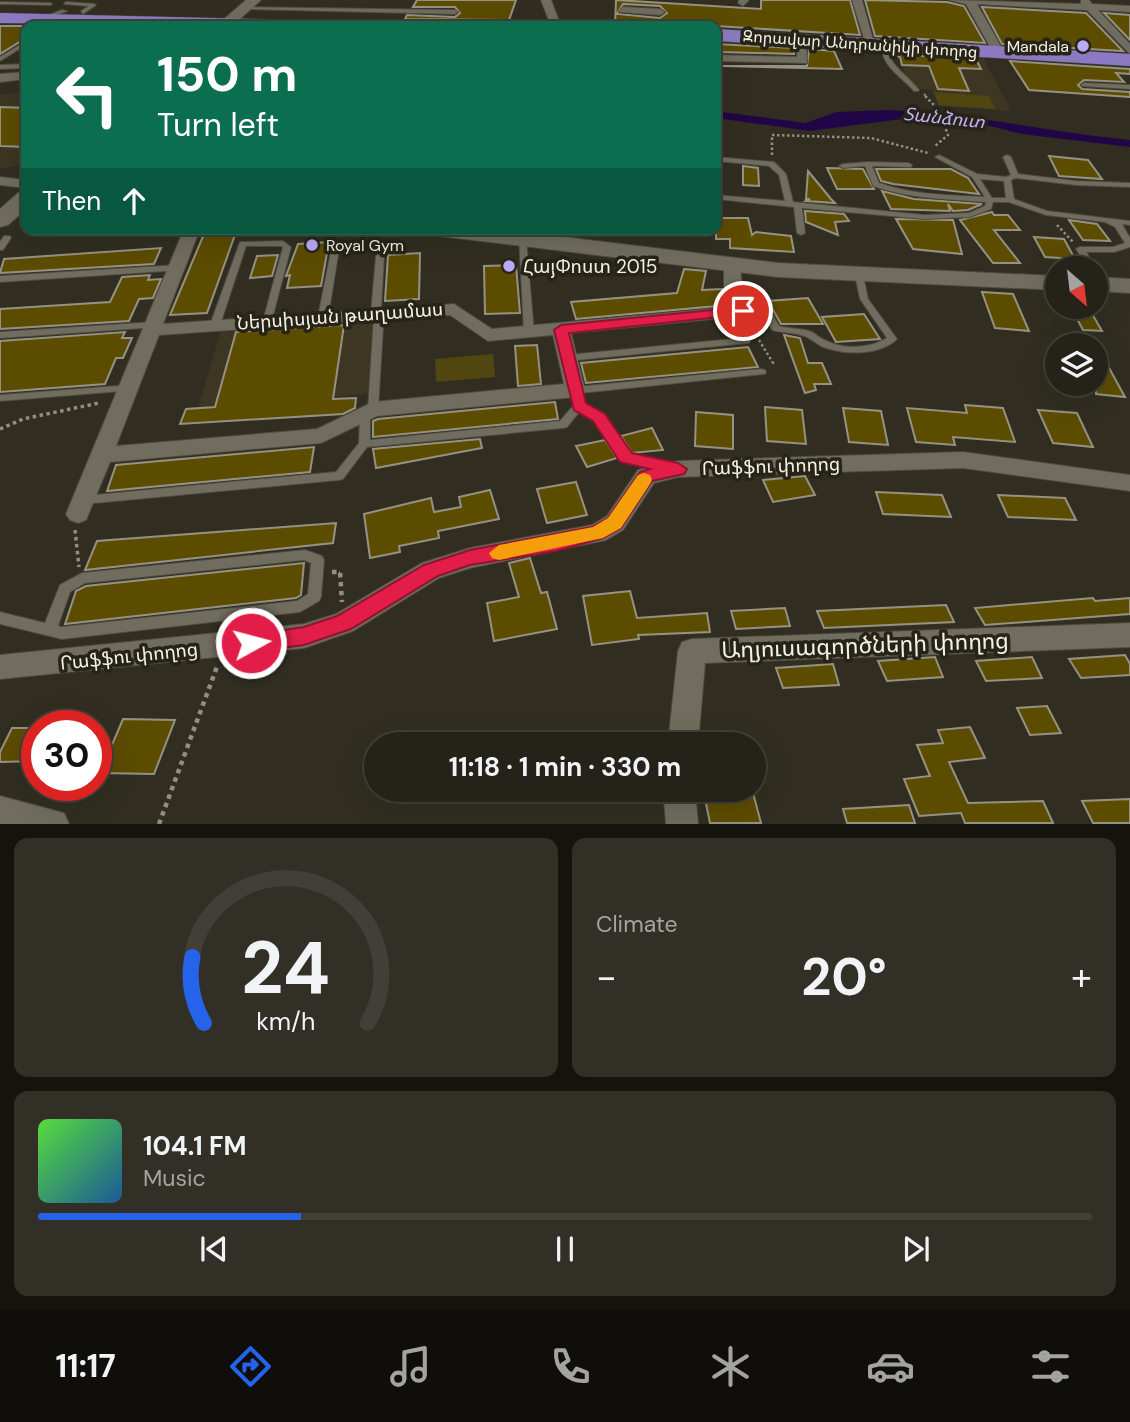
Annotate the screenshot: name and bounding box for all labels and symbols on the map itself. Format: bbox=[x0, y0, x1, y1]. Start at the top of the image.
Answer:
street label: Զորավար Անդրանիկի փողոց bbox=[742, 25, 978, 63]
place label: Mandala bbox=[1007, 36, 1069, 57]
marker: Mandala bbox=[1075, 38, 1091, 54]
water label: Տանձուտ bbox=[902, 102, 986, 134]
place label: Royal Gym bbox=[326, 235, 404, 256]
marker: Royal Gym bbox=[304, 237, 320, 253]
place label: ՀայՓոստ 2015 bbox=[523, 254, 657, 279]
north arrow bbox=[1045, 256, 1108, 318]
marker: ՀայՓոստ 2015 bbox=[501, 258, 517, 274]
pin bbox=[713, 281, 773, 341]
street label: Ներսիսյան թաղամաս bbox=[236, 296, 444, 336]
street label: Րաֆֆու փողոց bbox=[701, 451, 841, 481]
position arrow bbox=[214, 606, 288, 680]
street label: Աղյուսագործների փողոց bbox=[721, 625, 1009, 665]
street label: Րաֆֆու փողոց bbox=[59, 636, 199, 676]
speed limit sign: 30 bbox=[21, 710, 112, 801]

